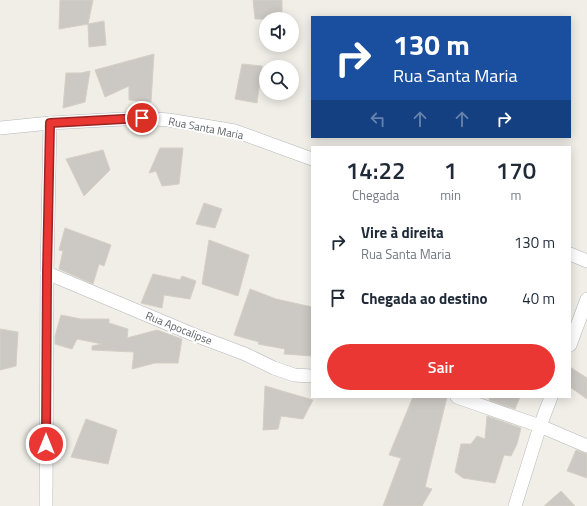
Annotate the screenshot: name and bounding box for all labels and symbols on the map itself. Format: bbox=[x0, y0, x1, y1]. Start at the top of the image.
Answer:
pin bbox=[125, 101, 159, 135]
street label: Rua Santa Maria bbox=[167, 113, 245, 143]
street label: Rua Apocalipse bbox=[143, 307, 215, 349]
position arrow bbox=[25, 423, 67, 465]

